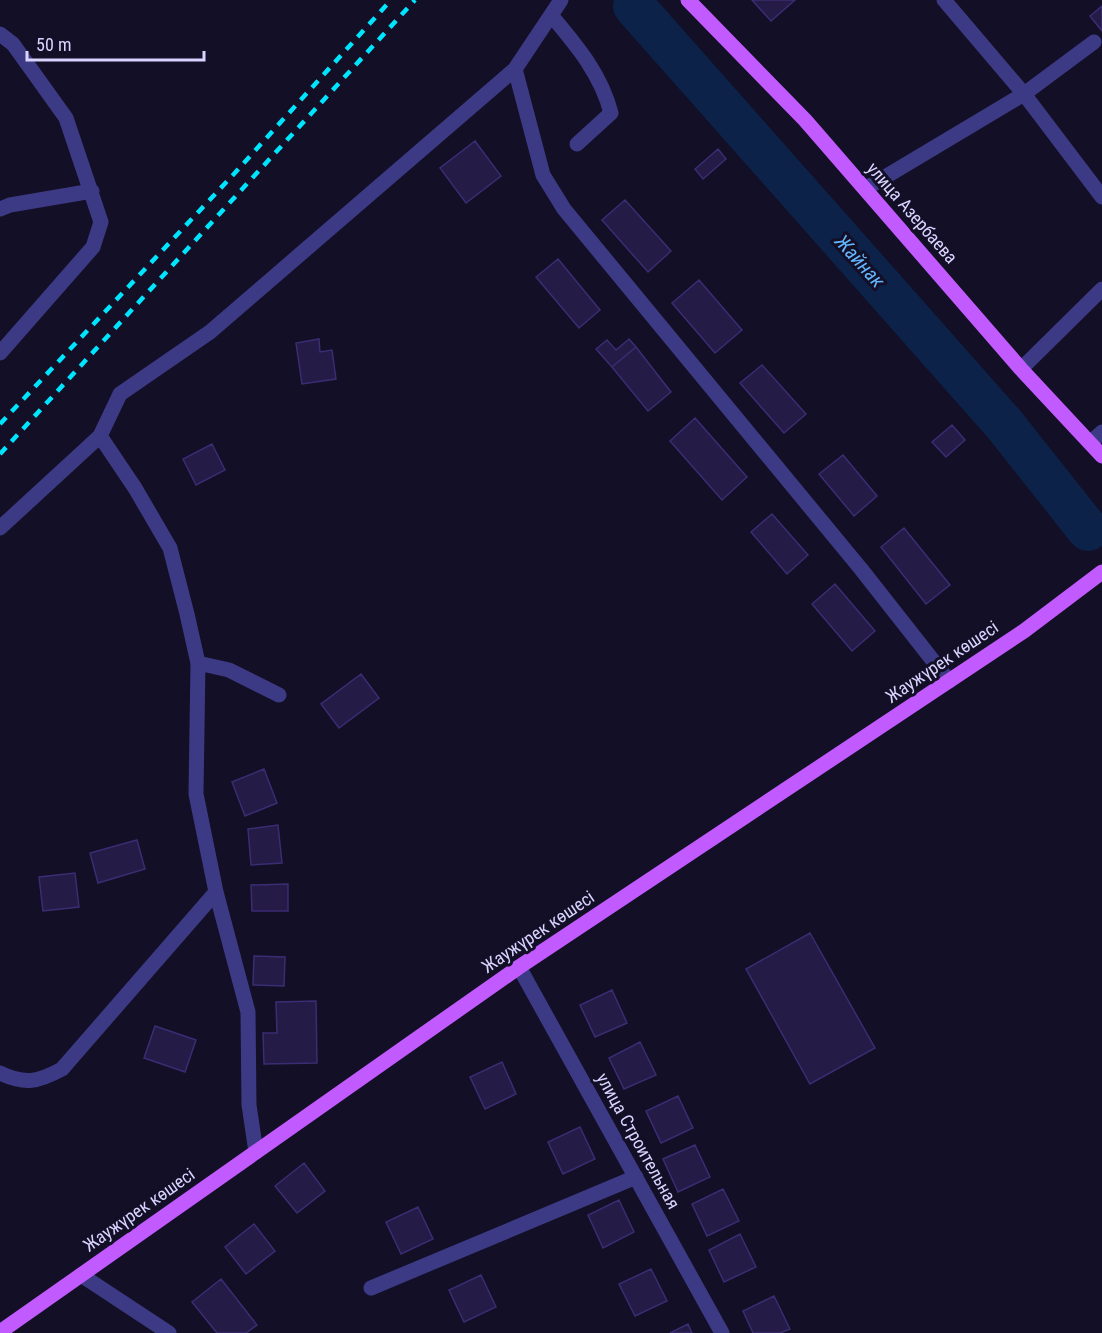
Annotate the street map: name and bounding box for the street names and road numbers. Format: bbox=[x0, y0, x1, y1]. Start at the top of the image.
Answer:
street label: улица Азербаева bbox=[863, 158, 962, 267]
street label: Жаужүрек көшесі bbox=[881, 616, 1002, 707]
street label: Жаужүрек көшесі bbox=[477, 886, 598, 977]
street label: улица Строительная bbox=[592, 1069, 685, 1212]
street label: Жаужүрек көшесі bbox=[79, 1163, 198, 1256]

